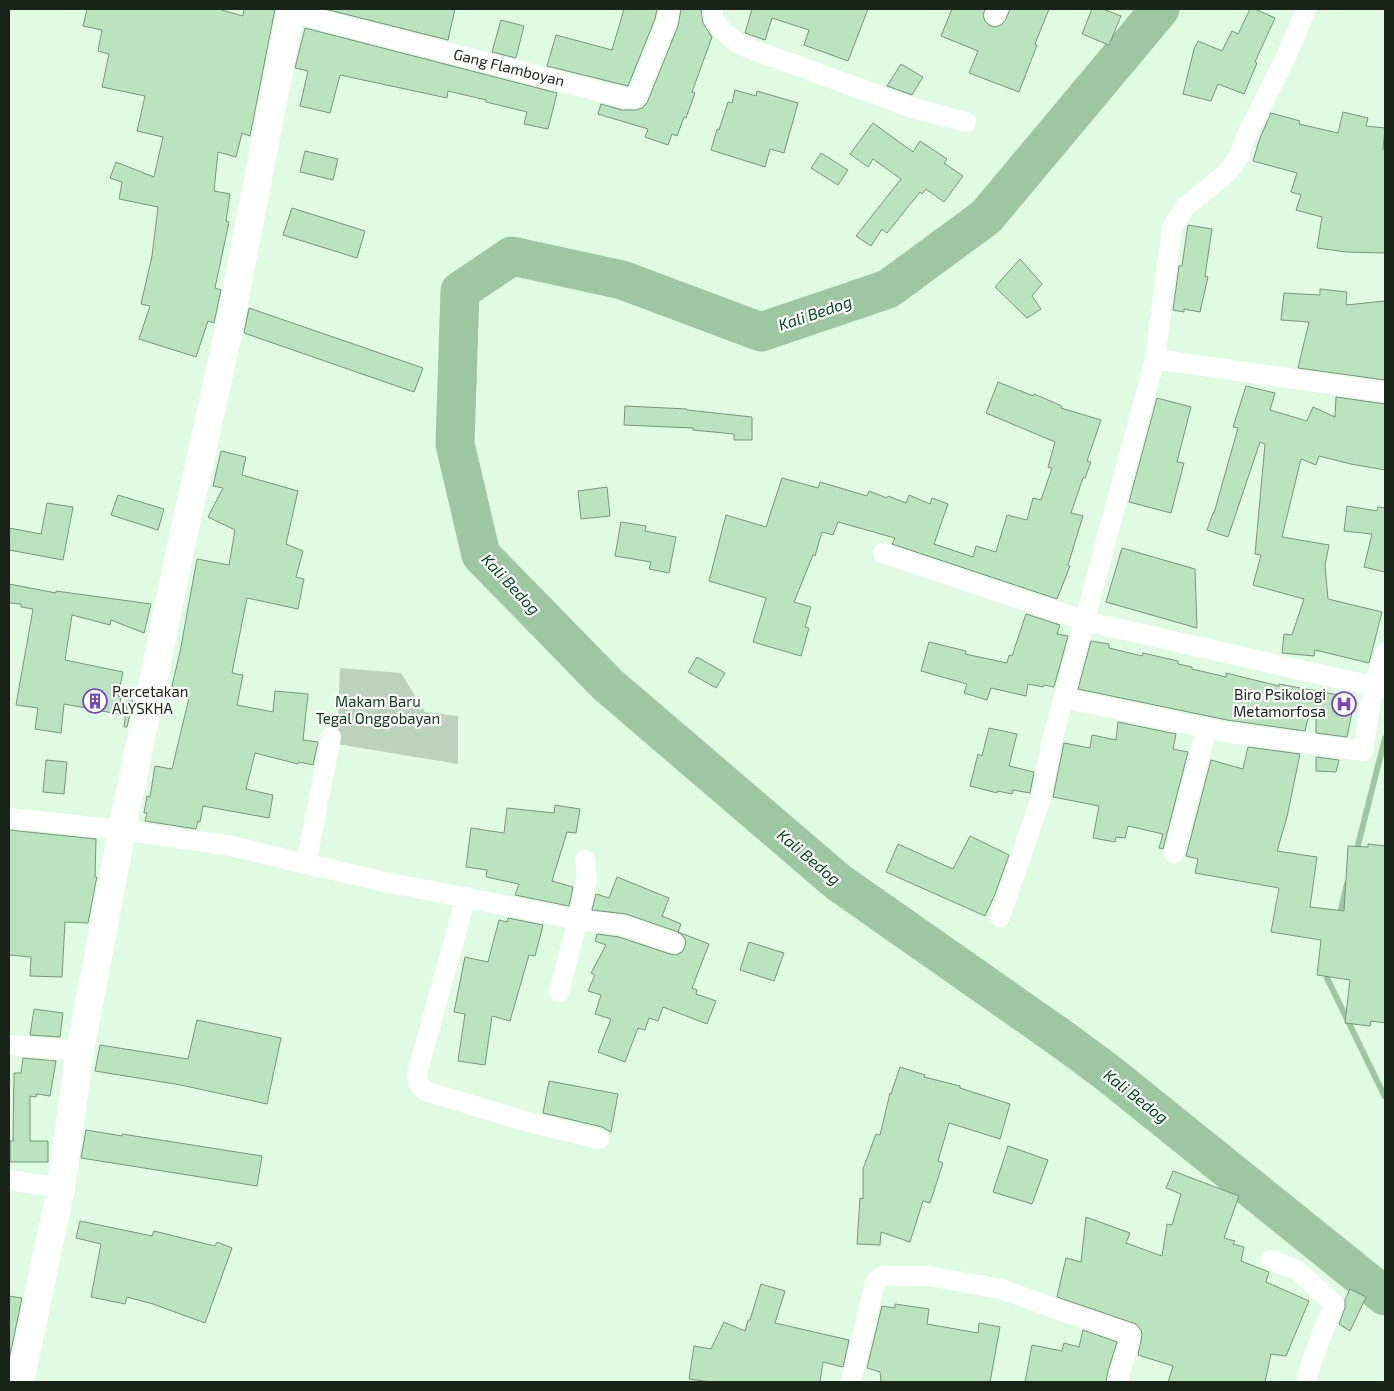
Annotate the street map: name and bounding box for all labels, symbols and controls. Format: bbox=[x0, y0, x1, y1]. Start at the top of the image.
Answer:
street label: Gang Flamboyan bbox=[452, 45, 567, 90]
water label: Kali Bedog bbox=[776, 291, 854, 334]
water label: Kali Bedog bbox=[478, 549, 544, 618]
place label: Percetakan ALYSKHA bbox=[112, 682, 188, 717]
place label: Biro Psikologi Metamorfosa bbox=[1233, 685, 1326, 720]
building icon: Percetakan ALYSKHA bbox=[82, 688, 108, 714]
hospital icon: Biro Psikologi Metamorfosa bbox=[1331, 691, 1357, 717]
park label: Makam Baru Tegal Onggobayan bbox=[316, 692, 440, 727]
water label: Kali Bedog bbox=[774, 825, 845, 888]
water label: Kali Bedog bbox=[1100, 1065, 1172, 1127]

